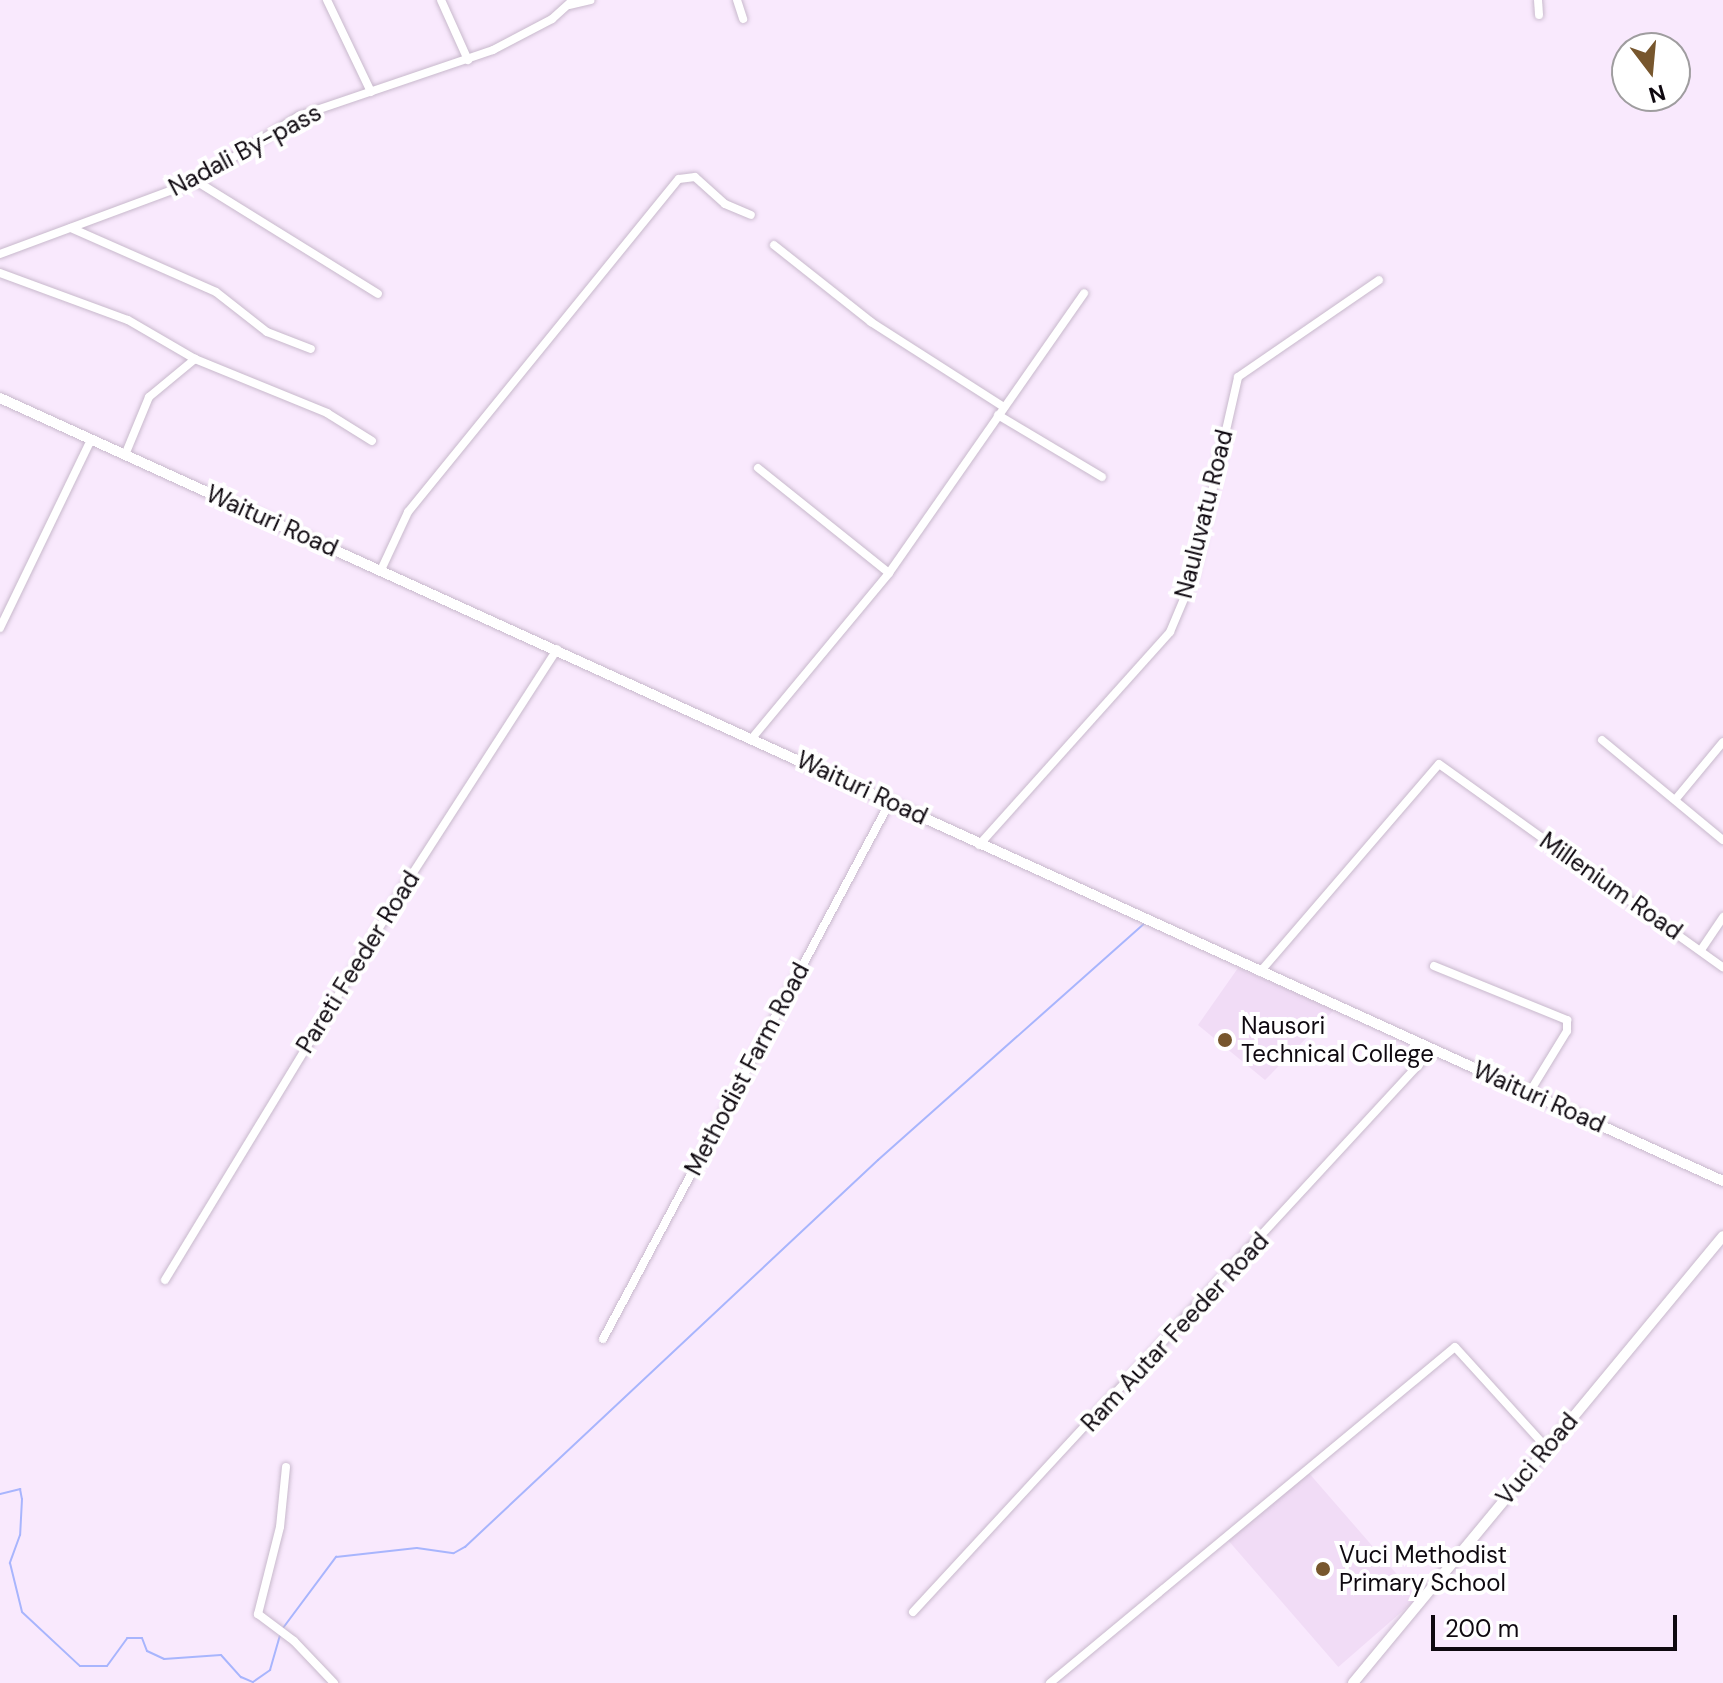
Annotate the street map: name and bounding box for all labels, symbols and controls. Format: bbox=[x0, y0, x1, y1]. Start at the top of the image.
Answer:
north arrow bbox=[1611, 32, 1691, 112]
text: N bbox=[1646, 77, 1669, 110]
street label: Nadali By-pass bbox=[164, 98, 326, 202]
street label: Nauluvatu Road bbox=[1169, 427, 1239, 601]
street label: Waituri Road bbox=[202, 479, 342, 563]
street label: Waituri Road bbox=[792, 745, 932, 831]
street label: Millenium Road bbox=[1534, 826, 1688, 946]
street label: Pareti Feeder Road bbox=[290, 866, 426, 1058]
street label: Methodist Farm Road bbox=[679, 958, 815, 1180]
place label: Nausori Technical College bbox=[1241, 1012, 1434, 1068]
marker: Nausori Technical College bbox=[1216, 1031, 1234, 1049]
street label: Waituri Road bbox=[1469, 1055, 1609, 1139]
street label: Ram Autar Feeder Road bbox=[1075, 1227, 1275, 1437]
street label: Vuci Road bbox=[1490, 1407, 1584, 1511]
place label: Vuci Methodist Primary School bbox=[1339, 1541, 1507, 1597]
marker: Vuci Methodist Primary School bbox=[1314, 1560, 1332, 1578]
scale bar bbox=[1435, 1599, 1681, 1649]
text: 200 m bbox=[1445, 1613, 1519, 1644]

